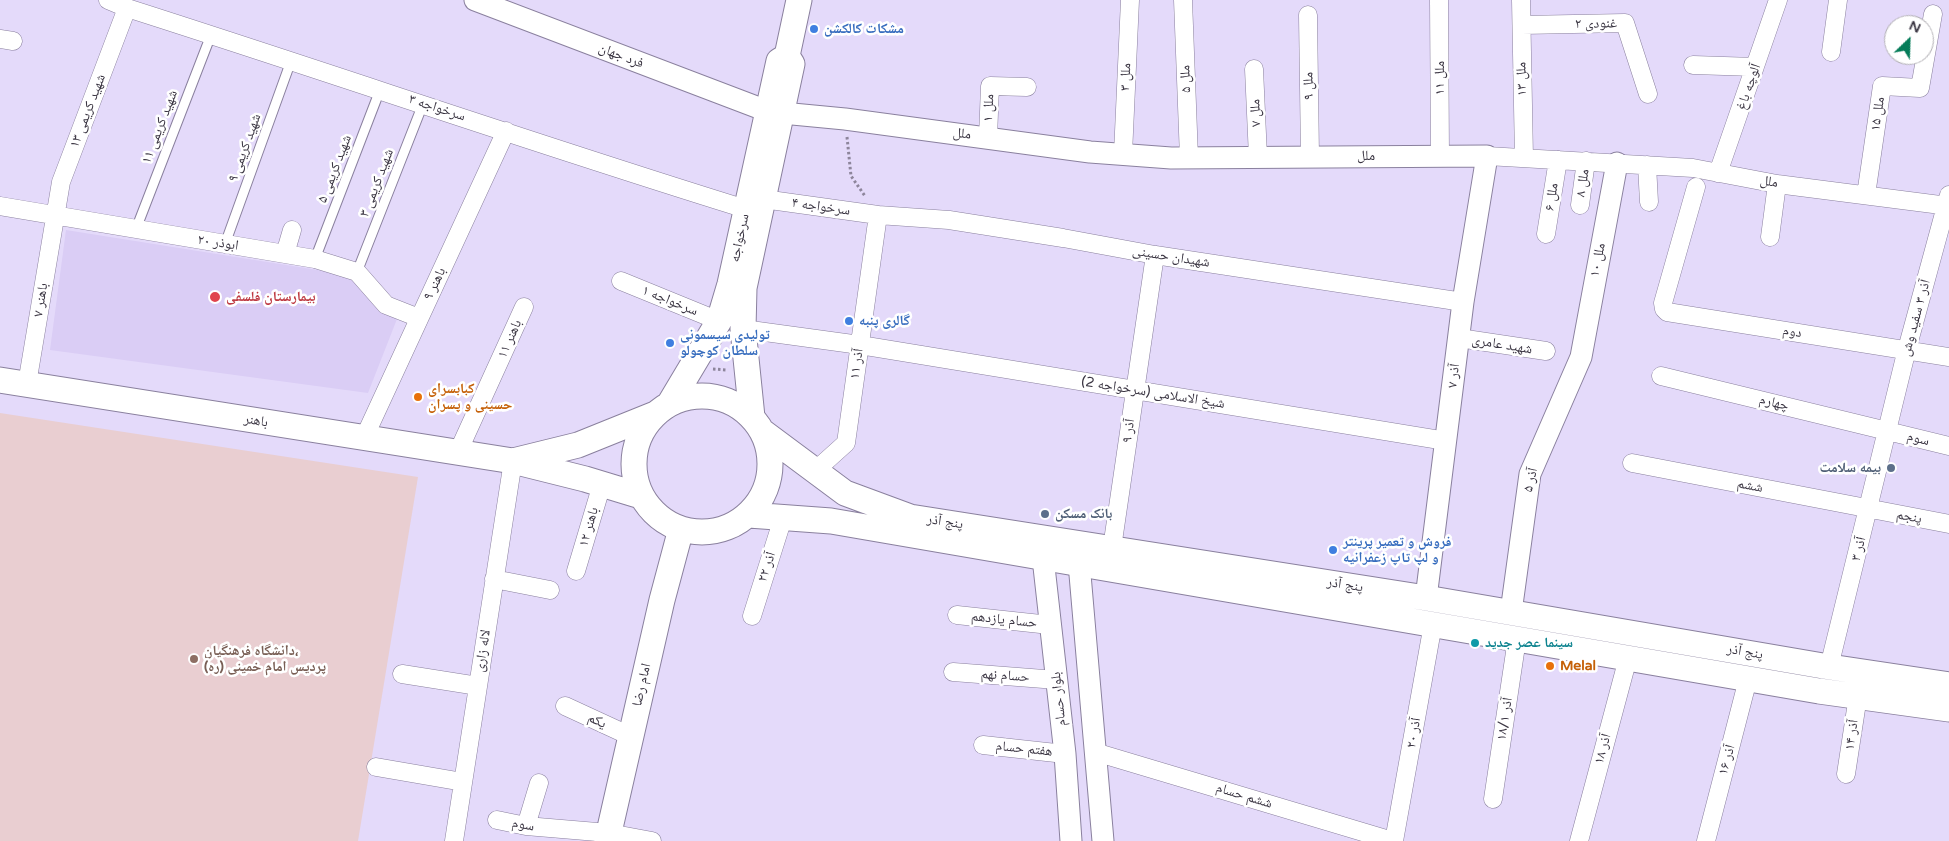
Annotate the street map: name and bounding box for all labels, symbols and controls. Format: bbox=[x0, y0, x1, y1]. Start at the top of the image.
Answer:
street label: ۲ غنودی bbox=[1575, 15, 1617, 33]
north arrow bbox=[1884, 15, 1934, 65]
text: N bbox=[1906, 17, 1923, 37]
place label: مشکات کالکشن bbox=[824, 21, 904, 37]
marker: مشکات کالکشن bbox=[808, 23, 820, 35]
street label: فرد جهان bbox=[596, 40, 646, 72]
street label: ۱۱ ملل bbox=[1432, 61, 1448, 95]
street label: ملل ۱۳ bbox=[1513, 62, 1531, 96]
street label: آلوچه باغ bbox=[1733, 62, 1765, 112]
street label: ملل ۳ bbox=[1117, 63, 1135, 91]
street label: ملل ۵ bbox=[1177, 65, 1195, 93]
street label: ۱۳ شهید کریمی bbox=[66, 72, 110, 150]
street label: ملل ۹ bbox=[1300, 72, 1318, 100]
street label: ۱۱ شهید کریمی bbox=[138, 88, 182, 166]
street label: سرخواجه ۳ bbox=[406, 91, 468, 125]
street label: ملل ۱ bbox=[980, 94, 998, 122]
street label: ملل ۱۵ bbox=[1867, 96, 1889, 132]
street label: ۷ ملل bbox=[1247, 99, 1265, 127]
street label: ۹ شهید کریمی bbox=[225, 112, 265, 184]
street label: ملل bbox=[952, 125, 972, 143]
street label: ۵ شهید کریمی bbox=[314, 133, 356, 205]
street label: ۳ شهید کریمی bbox=[356, 147, 398, 219]
street label: ملل bbox=[1357, 148, 1375, 164]
street label: ۸ ملل bbox=[1573, 168, 1593, 198]
street label: ملل bbox=[1759, 172, 1779, 192]
street label: ۶ ملل bbox=[1542, 182, 1562, 212]
street label: سرخواجه ۴ bbox=[791, 195, 851, 219]
street label: سرخواجه bbox=[727, 212, 753, 264]
street label: ابوذر ۲۰ bbox=[196, 231, 240, 255]
street label: ۱۰ ملل bbox=[1586, 242, 1610, 278]
street label: شهیدان حسینی bbox=[1131, 243, 1211, 271]
street label: ۹ باهنر bbox=[420, 265, 450, 303]
street label: آذر ۳ سفید وش bbox=[1898, 278, 1934, 358]
street label: باهنر ۷ bbox=[30, 282, 52, 318]
street label: سرخواجه ۱ bbox=[640, 282, 700, 320]
place label: بیمارستان فلسفی bbox=[226, 289, 316, 305]
marker: بیمارستان فلسفی bbox=[208, 290, 222, 304]
place label: گالری پنبه bbox=[859, 313, 910, 329]
marker: گالری پنبه bbox=[843, 315, 855, 327]
street label: باهنر ۱۱ bbox=[494, 317, 526, 361]
street label: دوم bbox=[1781, 322, 1803, 342]
place label: تولیدی سیسمونی سلطان کوچولو bbox=[680, 327, 770, 360]
street label: شهید عامری bbox=[1470, 332, 1534, 358]
marker: تولیدی سیسمونی سلطان کوچولو bbox=[664, 337, 676, 349]
street label: آذر ۱۱ bbox=[847, 348, 867, 380]
street label: آذر ۷ bbox=[1444, 363, 1464, 389]
street label: شیخ الاسلامی (سرخواجه 2) bbox=[1080, 373, 1226, 413]
place label: کبابسرای حسینی و پسران bbox=[428, 381, 512, 414]
marker: کبابسرای حسینی و پسران bbox=[412, 391, 424, 403]
street label: چهارم bbox=[1757, 391, 1791, 415]
street label: باهنر bbox=[243, 411, 269, 431]
street label: ۹ آذر bbox=[1119, 418, 1139, 444]
street label: سوم bbox=[1905, 428, 1931, 450]
place label: بیمه سلامت bbox=[1819, 460, 1881, 476]
marker: بیمه سلامت bbox=[1885, 462, 1897, 474]
street label: آذر ۵ bbox=[1520, 466, 1542, 494]
street label: ششم bbox=[1736, 475, 1764, 497]
street label: ۱۲ باهنر bbox=[575, 505, 603, 549]
place label: بانک مسکن bbox=[1055, 506, 1112, 522]
street label: پنجم bbox=[1895, 506, 1923, 528]
marker: بانک مسکن bbox=[1039, 508, 1051, 520]
street label: پنج آذر bbox=[926, 511, 964, 533]
place label: فروش و تعمیر پرینتر و لپ تاپ زعفرانیه bbox=[1343, 534, 1451, 566]
street label: ۳ آذر bbox=[1848, 535, 1870, 563]
marker: فروش و تعمیر پرینتر و لپ تاپ زعفرانیه bbox=[1327, 544, 1339, 556]
street label: ۲۲ آذر bbox=[754, 550, 780, 584]
street label: پنج آذر bbox=[1326, 574, 1364, 596]
street label: حسام یازدهم bbox=[970, 608, 1038, 632]
street label: لاله زاری bbox=[471, 628, 495, 674]
place label: سینما عصر جدید bbox=[1485, 635, 1573, 651]
marker: سینما عصر جدید bbox=[1469, 637, 1481, 649]
street label: پنج آذر bbox=[1726, 641, 1764, 663]
place label: دانشگاه فرهنگیان، پردیس امام خمینی (ره) bbox=[204, 643, 326, 676]
marker: دانشگاه فرهنگیان، پردیس امام خمینی (ره) bbox=[188, 653, 200, 665]
place label: Melal bbox=[1560, 658, 1596, 674]
marker: Melal bbox=[1544, 660, 1556, 672]
street label: امام رضا bbox=[629, 662, 655, 708]
street label: حسام نهم bbox=[980, 666, 1030, 686]
street label: بلوار حسام bbox=[1048, 671, 1070, 727]
street label: ۱۸/۱ آذر bbox=[1493, 696, 1517, 742]
street label: یکم bbox=[585, 710, 609, 732]
street label: ۲۰ آذر bbox=[1403, 716, 1425, 750]
street label: ۱۴ آذر bbox=[1842, 719, 1862, 751]
street label: ۱۸ آذر bbox=[1591, 732, 1615, 766]
street label: هفتم حسام bbox=[995, 738, 1053, 760]
street label: ۱۶ آذر bbox=[1715, 743, 1739, 777]
street label: ششم حسام bbox=[1214, 779, 1274, 813]
street label: سوم bbox=[510, 815, 536, 835]

